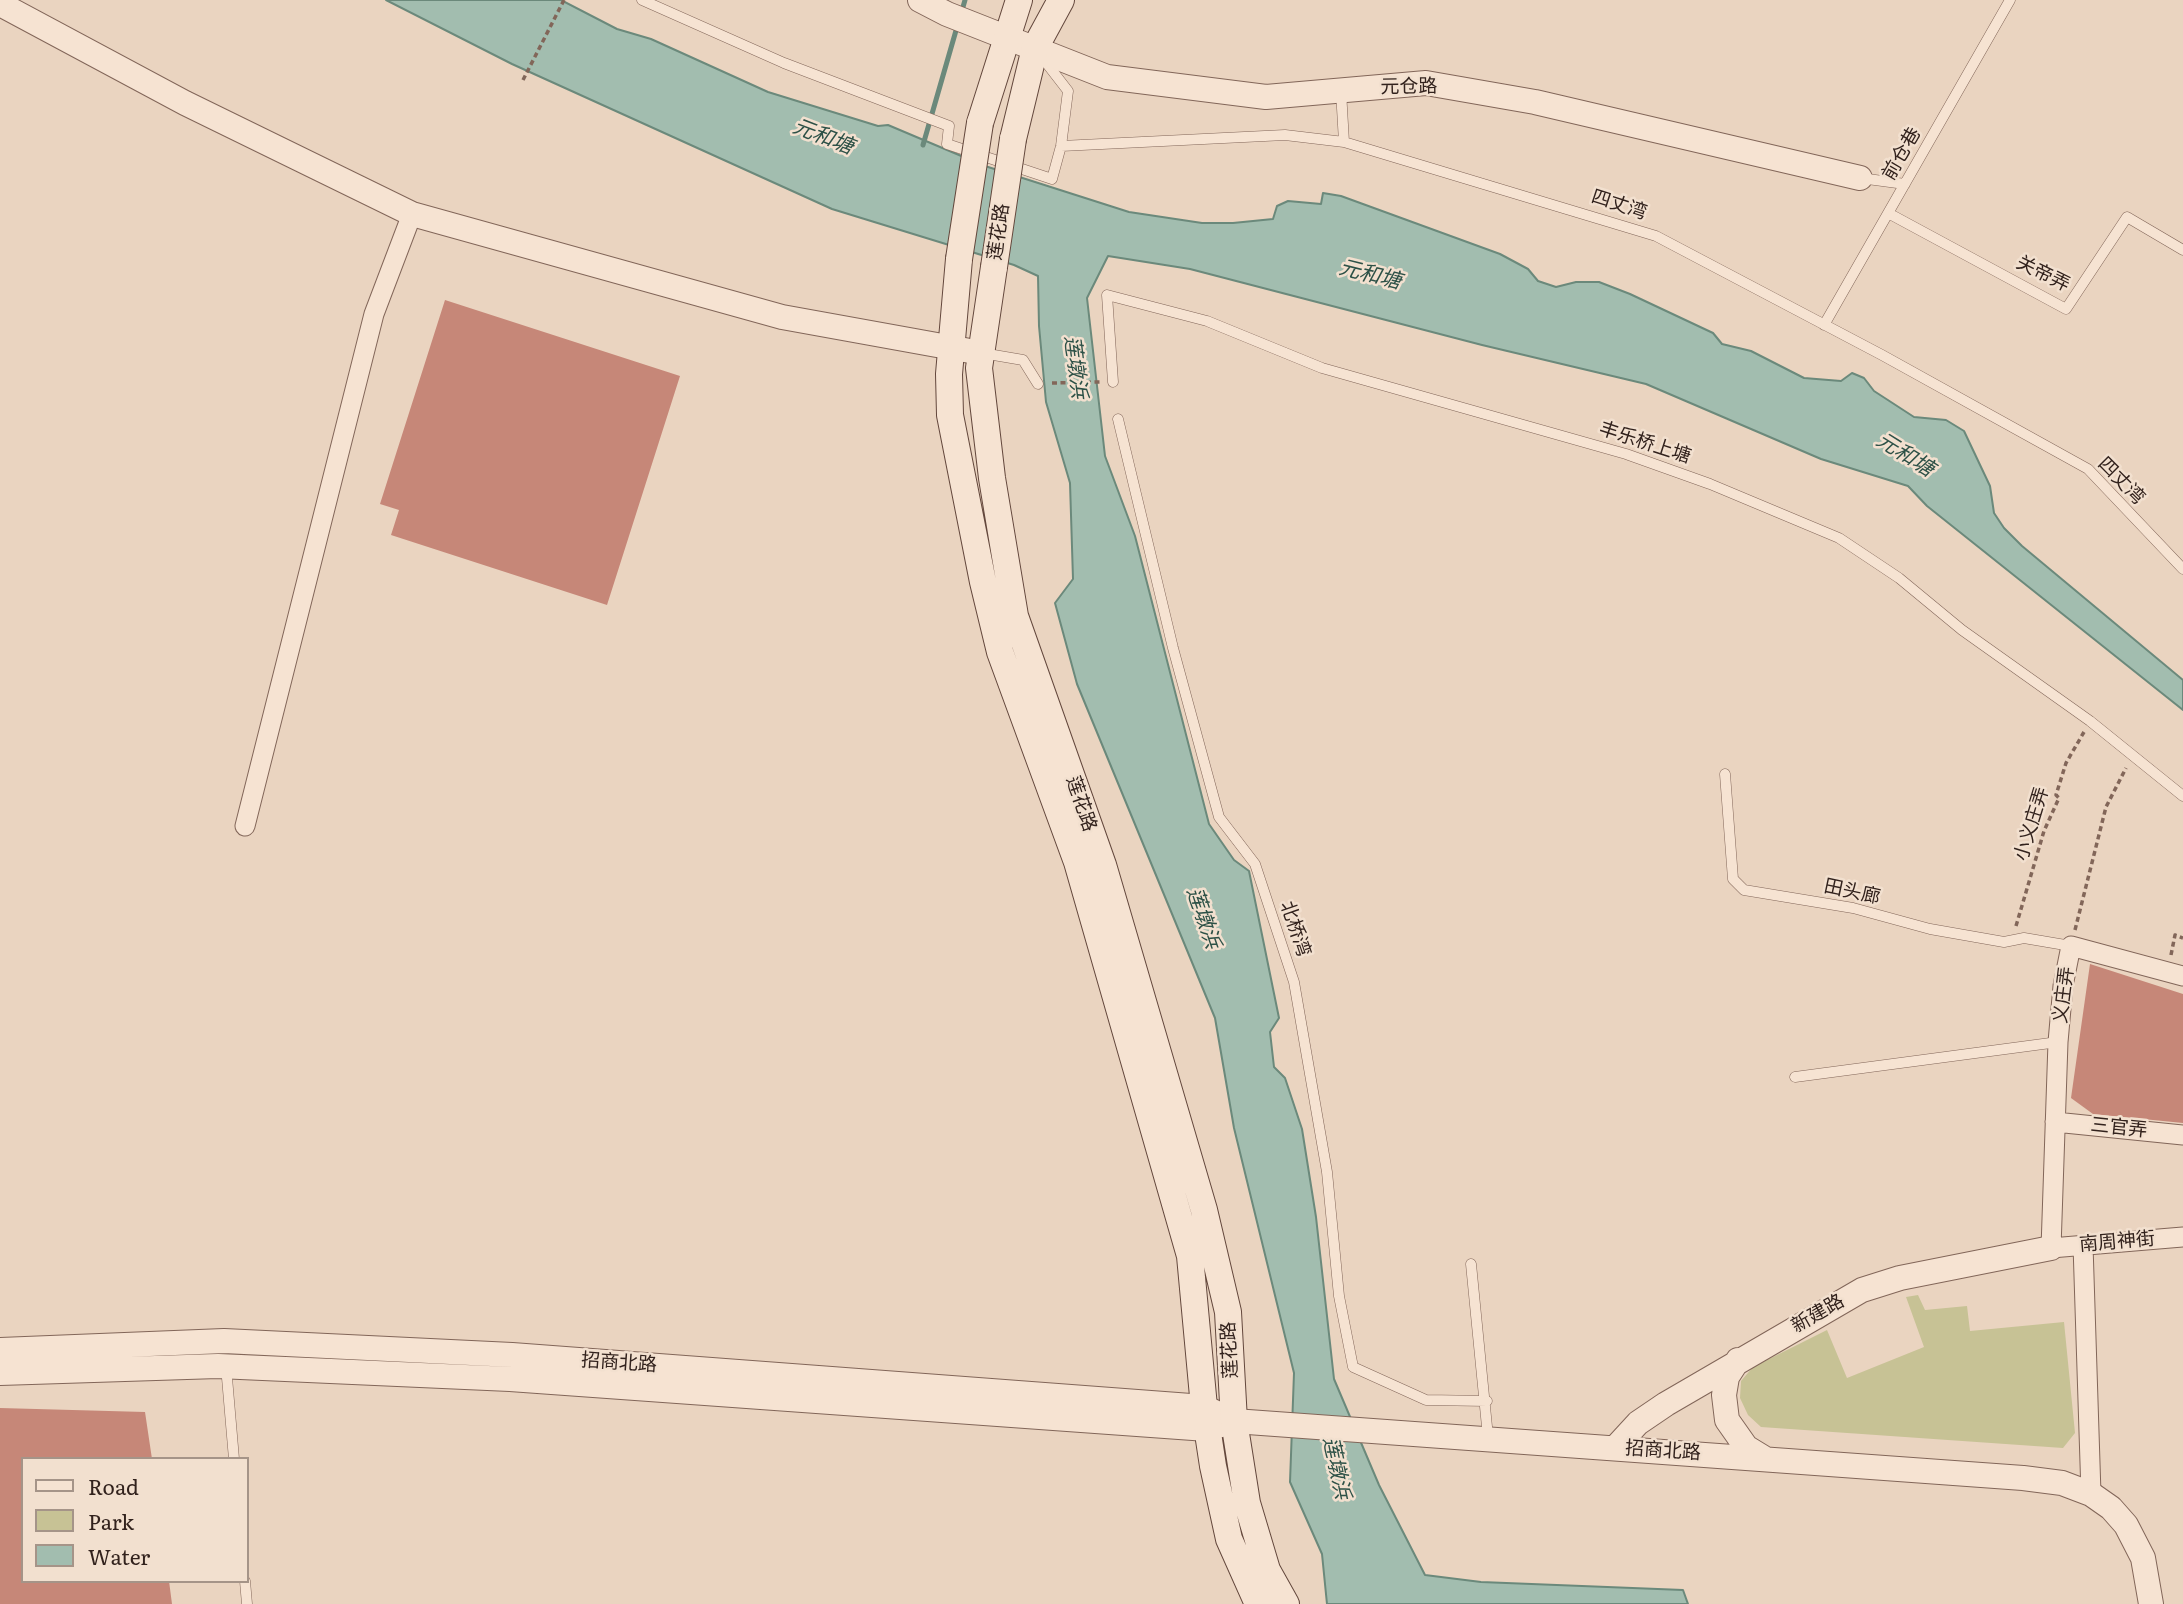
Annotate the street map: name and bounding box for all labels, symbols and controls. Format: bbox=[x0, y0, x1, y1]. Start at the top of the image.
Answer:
street label: 元仓路 bbox=[1380, 75, 1438, 99]
water label: 元和塘 bbox=[789, 114, 857, 160]
street label: 前仓巷 bbox=[1878, 124, 1926, 184]
street label: 四丈湾 bbox=[1588, 185, 1650, 225]
street label: 莲花路 bbox=[984, 202, 1014, 262]
street label: 关帝弄 bbox=[2012, 251, 2074, 297]
water label: 元和塘 bbox=[1336, 255, 1404, 295]
water label: 莲墩浜 bbox=[1059, 334, 1091, 400]
street label: 丰乐桥上塘 bbox=[1596, 417, 1694, 469]
water label: 元和塘 bbox=[1872, 428, 1938, 482]
street label: 四丈湾 bbox=[2093, 453, 2149, 509]
street label: 莲花路 bbox=[1061, 773, 1101, 835]
street label: 小义庄弄 bbox=[2010, 784, 2054, 864]
street label: 田头廊 bbox=[1822, 875, 1882, 909]
water label: 莲墩浜 bbox=[1181, 884, 1225, 952]
street label: 北桥湾 bbox=[1275, 898, 1315, 960]
street label: 义庄弄 bbox=[2049, 965, 2079, 1025]
street label: 三官弄 bbox=[2089, 1114, 2149, 1142]
street label: 南周神街 bbox=[2078, 1227, 2156, 1257]
street label: 新建路 bbox=[1788, 1290, 1848, 1338]
street label: 莲花路 bbox=[1217, 1321, 1243, 1379]
street label: 招商北路 bbox=[580, 1349, 658, 1377]
water label: 莲墩浜 bbox=[1317, 1435, 1355, 1501]
street label: 招商北路 bbox=[1624, 1437, 1702, 1465]
legend bbox=[21, 1457, 248, 1583]
text: Road bbox=[88, 1470, 139, 1501]
text: Park bbox=[88, 1505, 134, 1536]
text: Water bbox=[88, 1540, 150, 1571]

